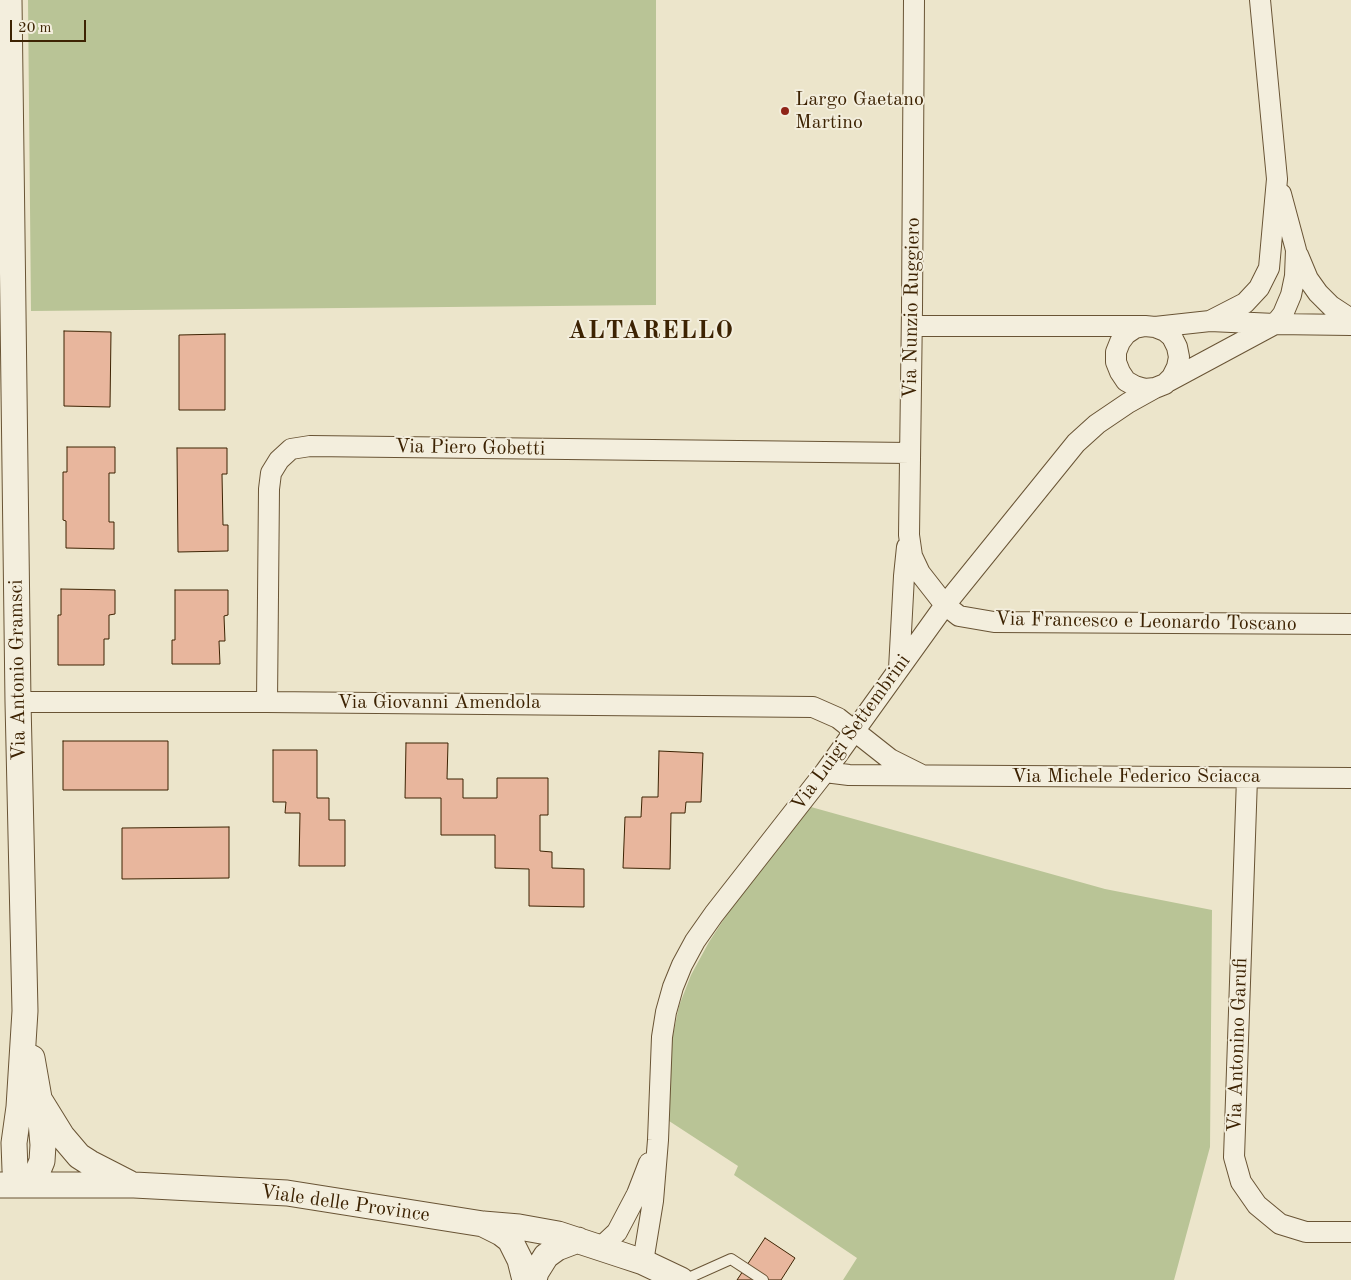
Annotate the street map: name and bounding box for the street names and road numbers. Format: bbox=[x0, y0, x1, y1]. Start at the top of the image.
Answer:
street label: Via Nunzio Ruggiero bbox=[898, 217, 926, 399]
street label: Via Piero Gobetti bbox=[395, 435, 545, 461]
street label: Via Antonio Gramsci bbox=[4, 579, 32, 761]
street label: Via Francesco e Leonardo Toscano bbox=[995, 607, 1297, 637]
street label: Via Luigi Settembrini bbox=[786, 650, 916, 816]
street label: Via Giovanni Amendola bbox=[337, 691, 541, 715]
street label: Via Michele Federico Sciacca bbox=[1011, 765, 1261, 789]
street label: Via Antonino Garufi bbox=[1223, 957, 1253, 1133]
street label: Viale delle Province bbox=[259, 1180, 431, 1228]

